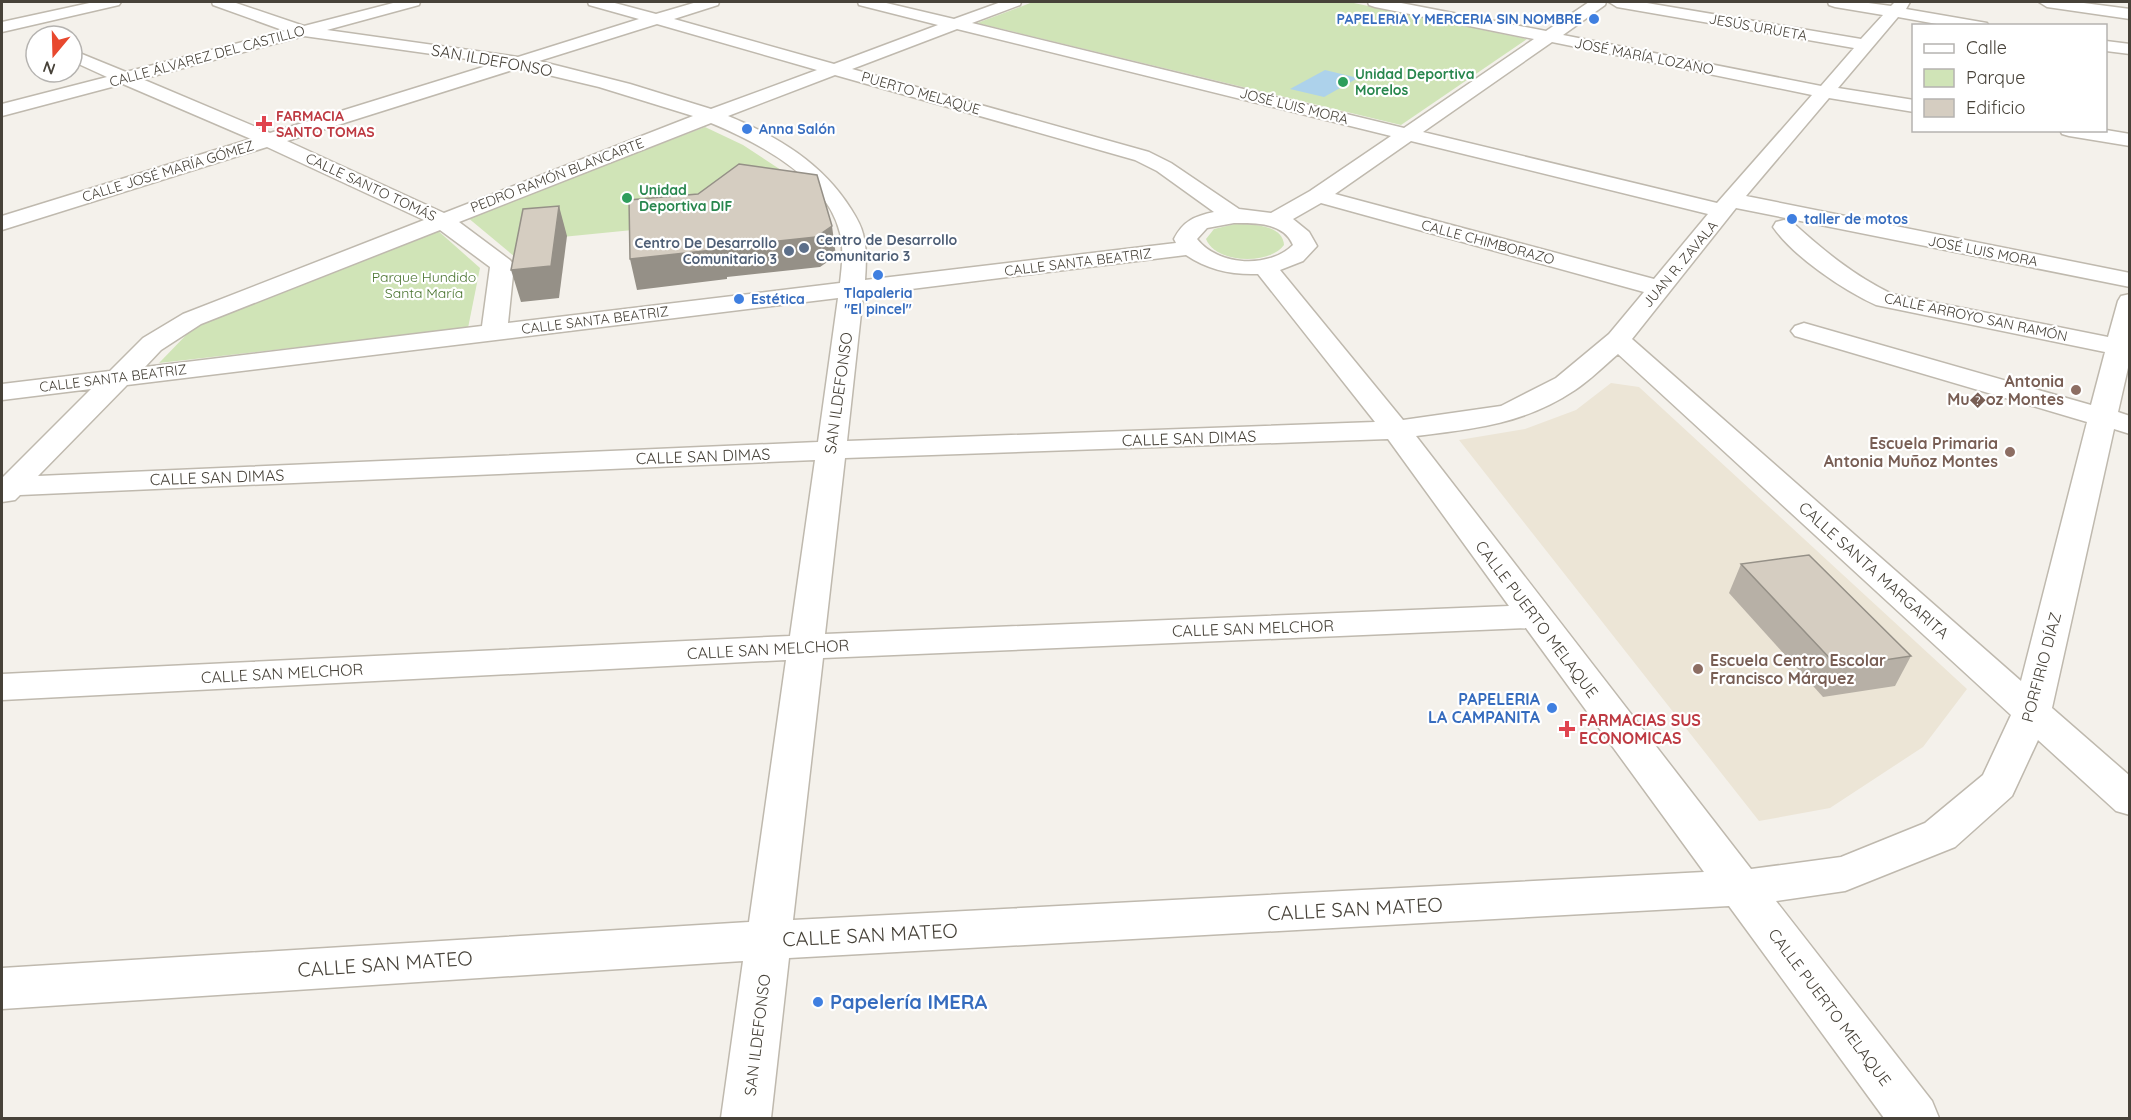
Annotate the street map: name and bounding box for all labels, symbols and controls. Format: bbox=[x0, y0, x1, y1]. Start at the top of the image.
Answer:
place label: PAPELERIA Y MERCERIA SIN NOMBRE bbox=[1337, 10, 1582, 28]
street label: JESÚS URUETA bbox=[1707, 10, 1809, 44]
marker: PAPELERIA Y MERCERIA SIN NOMBRE bbox=[1587, 12, 1601, 26]
street label: CALLE ÁLVAREZ DEL CASTILLO bbox=[107, 21, 307, 91]
north arrow bbox=[24, 24, 84, 84]
legend bbox=[1912, 24, 2107, 132]
street label: JOSÉ MARÍA LOZANO bbox=[1573, 34, 1715, 78]
text: Calle bbox=[1966, 36, 2007, 59]
street label: SAN ILDEFONSO bbox=[430, 40, 554, 80]
text: N bbox=[40, 57, 58, 80]
place label: Unidad Deportiva Morelos bbox=[1355, 65, 1474, 99]
text: Parque bbox=[1966, 66, 2025, 89]
street label: PUERTO MELAQUE bbox=[859, 67, 983, 119]
marker: Unidad Deportiva Morelos bbox=[1336, 75, 1350, 89]
street label: JOSÉ LUIS MORA bbox=[1238, 84, 1350, 128]
text: Edificio bbox=[1966, 96, 2025, 119]
place label: FARMACIA SANTO TOMAS bbox=[276, 107, 375, 141]
marker: FARMACIA SANTO TOMAS bbox=[257, 117, 271, 131]
place label: Anna Salón bbox=[759, 120, 835, 138]
marker: Anna Salón bbox=[740, 122, 754, 136]
street label: PEDRO RAMÓN BLANCARTE bbox=[468, 134, 646, 216]
street label: CALLE JOSÉ MARÍA GÓMEZ bbox=[80, 136, 256, 206]
street label: CALLE SANTO TOMÁS bbox=[303, 149, 439, 225]
place label: Unidad Deportiva DIF bbox=[639, 181, 732, 215]
marker: Unidad Deportiva DIF bbox=[620, 191, 634, 205]
place label: taller de motos bbox=[1804, 210, 1908, 228]
marker: taller de motos bbox=[1785, 212, 1799, 226]
street label: CALLE CHIMBORAZO bbox=[1419, 216, 1557, 269]
street label: JUAN R. ZAVALA bbox=[1638, 217, 1722, 311]
place label: Centro de Desarrollo Comunitario 3 bbox=[816, 231, 958, 265]
street label: JOSÉ LUIS MORA bbox=[1927, 232, 2039, 270]
place label: Centro De Desarrollo Comunitario 3 bbox=[634, 234, 777, 268]
marker: Centro de Desarrollo Comunitario 3 bbox=[797, 241, 811, 255]
marker: Centro De Desarrollo Comunitario 3 bbox=[782, 244, 796, 258]
street label: CALLE SANTA BEATRIZ bbox=[1003, 244, 1153, 280]
park label: Parque Hundido Santa María bbox=[372, 268, 476, 302]
marker: Tlapaleria "El pincel" bbox=[871, 268, 885, 282]
place label: Tlapaleria "El pincel" bbox=[844, 284, 913, 318]
street label: CALLE ARROYO SAN RAMÓN bbox=[1883, 289, 2069, 345]
place label: Estética bbox=[751, 290, 805, 308]
marker: Estética bbox=[732, 292, 746, 306]
street label: CALLE SANTA BEATRIZ bbox=[520, 302, 670, 338]
street label: SAN ILDEFONSO bbox=[820, 331, 856, 455]
street label: CALLE SANTA BEATRIZ bbox=[38, 360, 188, 396]
place label: Antonia Mu�oz Montes bbox=[1947, 371, 2064, 409]
marker: Antonia Mu�oz Montes bbox=[2069, 383, 2083, 397]
street label: CALLE SAN DIMAS bbox=[1121, 426, 1257, 450]
place label: Escuela Primaria Antonia Muñoz Montes bbox=[1824, 433, 1998, 471]
street label: CALLE SAN DIMAS bbox=[635, 444, 771, 468]
marker: Escuela Primaria Antonia Muñoz Montes bbox=[2003, 445, 2017, 459]
street label: CALLE SAN DIMAS bbox=[149, 465, 285, 489]
street label: CALLE SANTA MARGARITA bbox=[1795, 497, 1953, 643]
street label: CALLE PUERTO MELAQUE bbox=[1471, 536, 1603, 702]
street label: PORFIRIO DÍAZ bbox=[2017, 610, 2065, 724]
street label: CALLE SAN MELCHOR bbox=[1172, 615, 1334, 641]
street label: CALLE SAN MELCHOR bbox=[686, 635, 850, 663]
place label: Escuela Centro Escolar Francisco Márquez bbox=[1710, 650, 1886, 688]
street label: CALLE SAN MELCHOR bbox=[200, 659, 364, 687]
marker: Escuela Centro Escolar Francisco Márquez bbox=[1691, 662, 1705, 676]
place label: PAPELERIA LA CAMPANITA bbox=[1428, 689, 1541, 727]
marker: PAPELERIA LA CAMPANITA bbox=[1545, 701, 1559, 715]
place label: FARMACIAS SUS ECONOMICAS bbox=[1579, 710, 1701, 748]
marker: FARMACIAS SUS ECONOMICAS bbox=[1560, 722, 1574, 736]
street label: CALLE SAN MATEO bbox=[1267, 891, 1443, 926]
street label: CALLE SAN MATEO bbox=[782, 917, 958, 952]
street label: CALLE PUERTO MELAQUE bbox=[1764, 924, 1896, 1090]
street label: CALLE SAN MATEO bbox=[297, 945, 473, 982]
street label: SAN ILDEFONSO bbox=[740, 973, 774, 1097]
place label: Papelería IMERA bbox=[830, 989, 987, 1014]
marker: Papelería IMERA bbox=[811, 995, 825, 1009]

